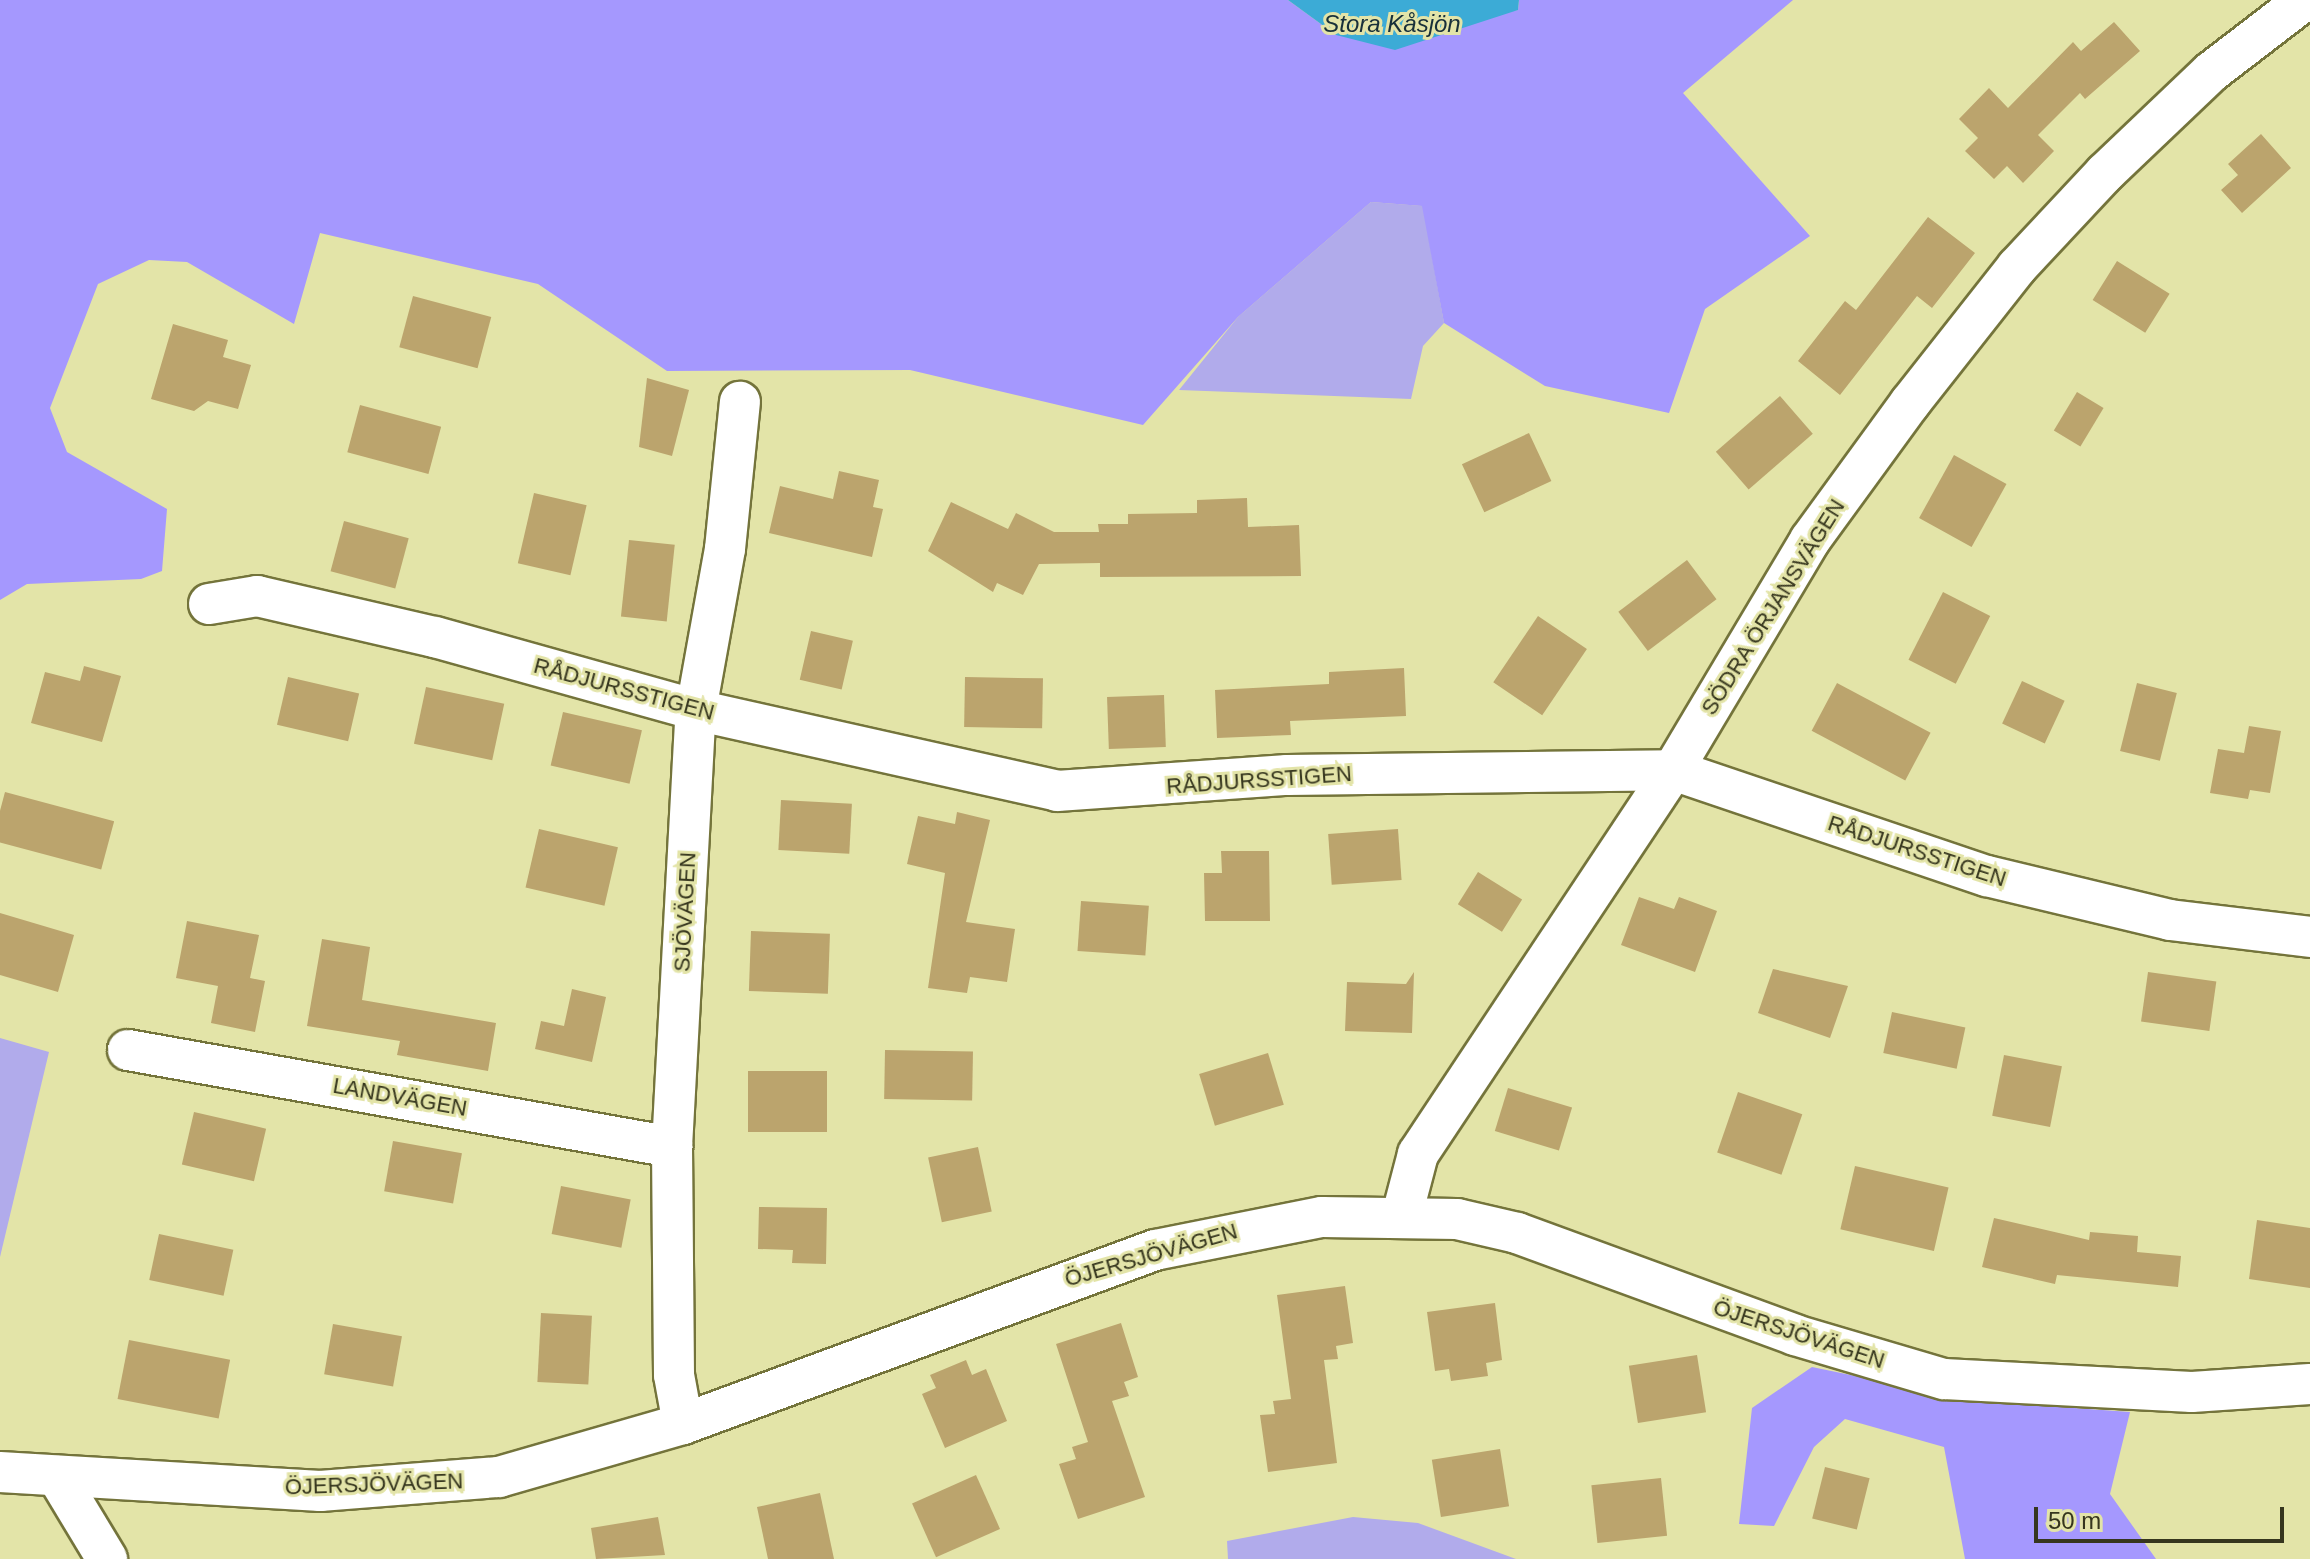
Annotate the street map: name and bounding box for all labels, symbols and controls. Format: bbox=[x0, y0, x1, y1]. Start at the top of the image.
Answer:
water label: Stora Kåsjön bbox=[1323, 10, 1461, 38]
street label: SÖDRA ÖRJANSVÄGEN bbox=[1695, 494, 1851, 720]
street label: RÅDJURSSTIGEN bbox=[531, 652, 717, 726]
street label: RÅDJURSSTIGEN bbox=[1165, 760, 1353, 800]
street label: RÅDJURSSTIGEN bbox=[1825, 810, 2009, 892]
street label: SJÖVÄGEN bbox=[669, 851, 701, 973]
street label: LANDVÄGEN bbox=[331, 1072, 469, 1122]
street label: ÖJERSJÖVÄGEN bbox=[1062, 1218, 1240, 1292]
street label: ÖJERSJÖVÄGEN bbox=[1710, 1294, 1888, 1374]
street label: ÖJERSJÖVÄGEN bbox=[284, 1468, 464, 1500]
scale bar bbox=[2038, 1491, 2288, 1541]
text: 50 m bbox=[2048, 1507, 2101, 1534]

